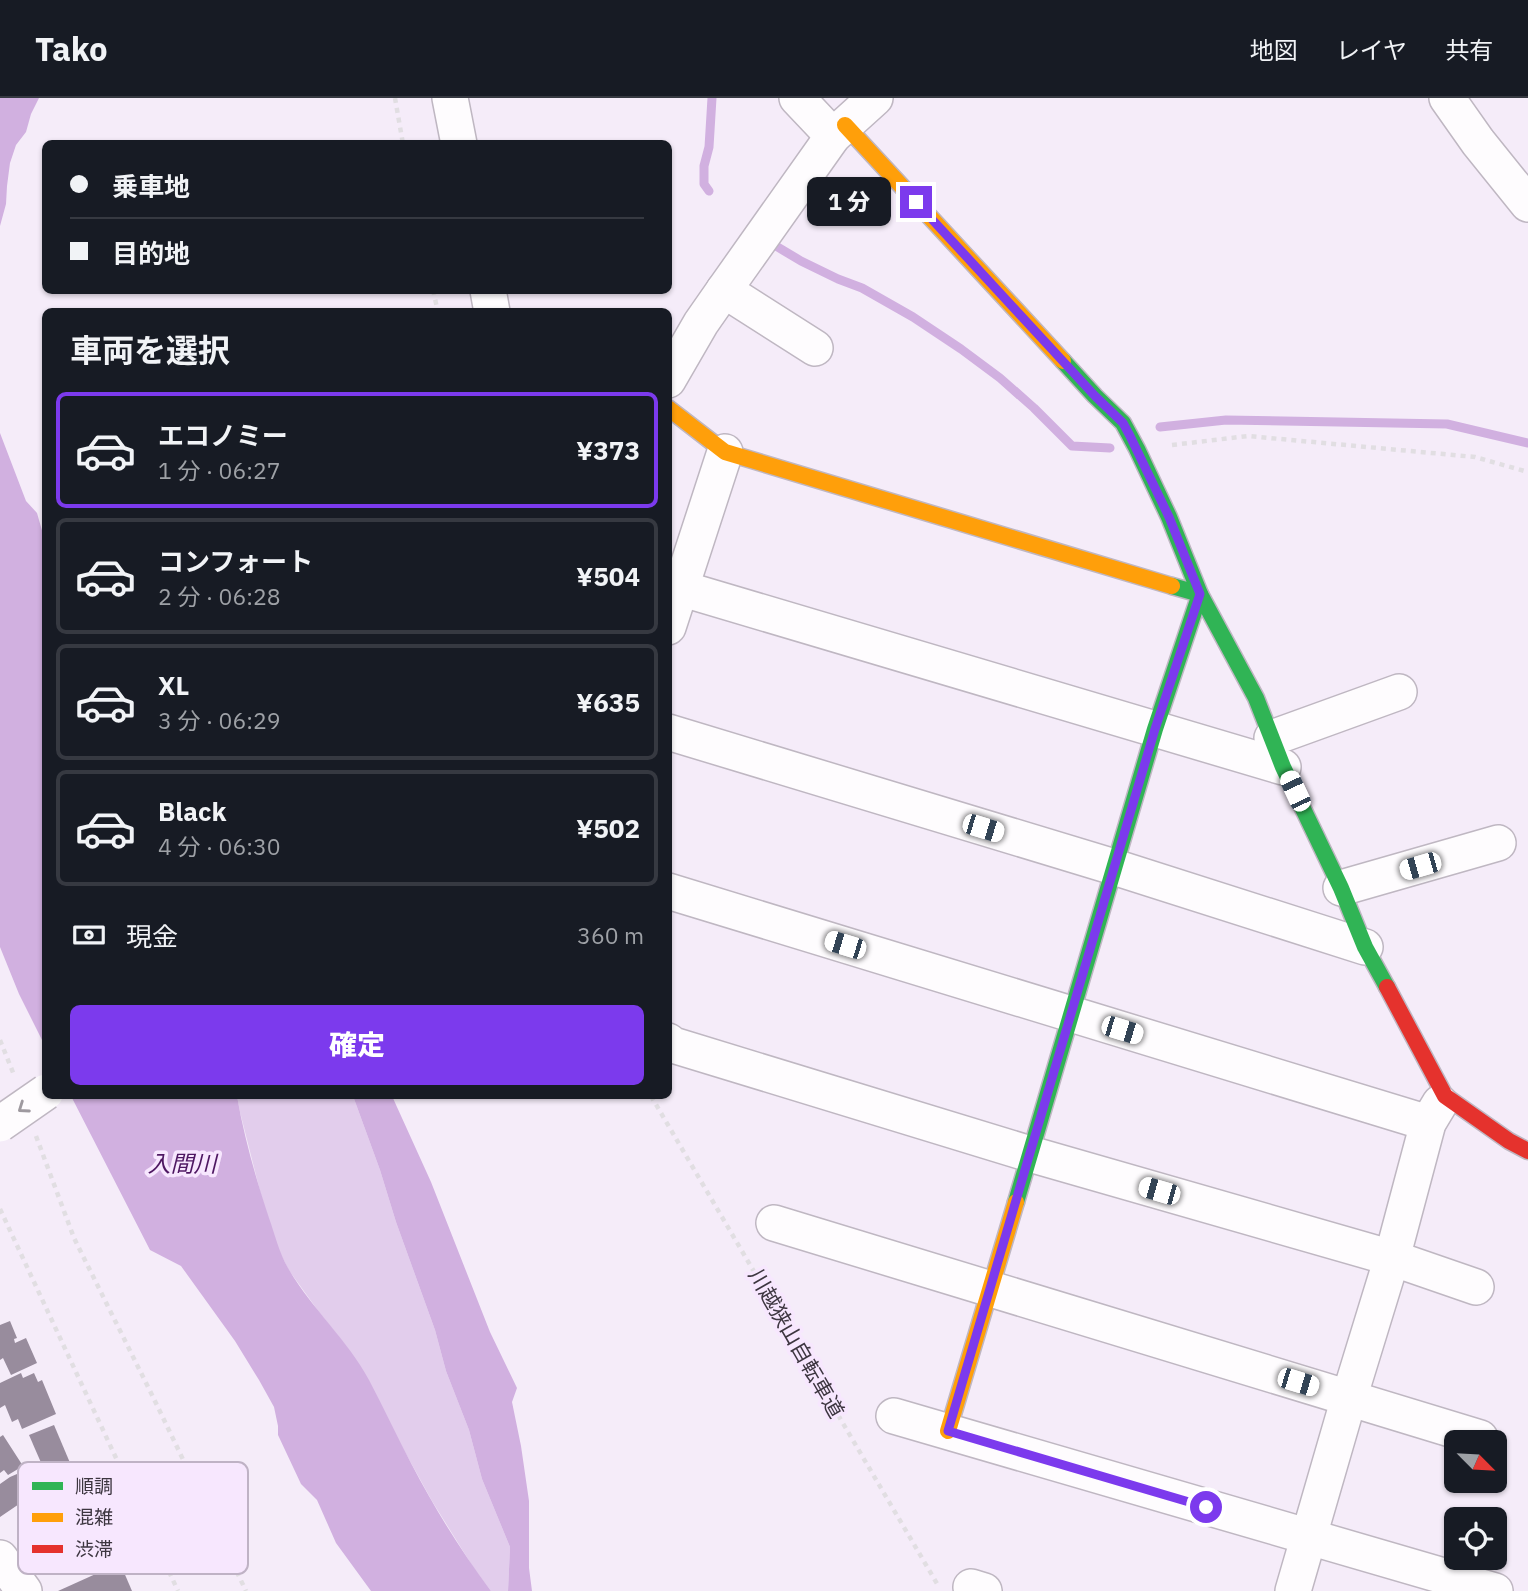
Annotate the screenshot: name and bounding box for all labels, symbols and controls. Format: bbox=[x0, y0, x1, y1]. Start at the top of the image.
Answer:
text: Tako bbox=[35, 27, 108, 70]
text: 地図 bbox=[1250, 34, 1298, 66]
text: レイヤ bbox=[1336, 34, 1407, 66]
text: 共有 bbox=[1445, 34, 1493, 66]
text: 乗車地 bbox=[112, 169, 190, 203]
callout: 1 分 bbox=[808, 178, 892, 226]
text: 1 分 bbox=[828, 186, 870, 216]
route end bbox=[900, 186, 932, 218]
text: 目的地 bbox=[112, 236, 190, 270]
text: 車両を選択 bbox=[70, 329, 230, 371]
text: エコノミー bbox=[158, 418, 288, 452]
icon: car bbox=[74, 419, 137, 482]
text: ¥373 bbox=[576, 433, 640, 467]
text: 1 分 · 06:27 bbox=[158, 455, 281, 485]
text: コンフォート bbox=[158, 544, 313, 578]
icon: car bbox=[74, 545, 137, 608]
text: ¥504 bbox=[576, 559, 640, 593]
text: 2 分 · 06:28 bbox=[158, 581, 281, 611]
text: XL bbox=[158, 668, 189, 702]
icon: car bbox=[74, 671, 137, 734]
text: ¥635 bbox=[576, 685, 640, 719]
text: 3 分 · 06:29 bbox=[158, 705, 281, 735]
car bbox=[1277, 768, 1314, 814]
text: Black bbox=[158, 794, 226, 828]
icon: car bbox=[74, 797, 137, 860]
text: ¥502 bbox=[576, 811, 640, 845]
car bbox=[960, 812, 1007, 844]
text: 4 分 · 06:30 bbox=[158, 831, 281, 861]
car bbox=[1397, 850, 1444, 882]
icon: cash bbox=[70, 916, 108, 954]
text: 現金 bbox=[126, 919, 178, 953]
text: 360 m bbox=[577, 920, 644, 950]
car bbox=[822, 929, 869, 961]
button: 確定 bbox=[70, 1005, 644, 1085]
car bbox=[1099, 1014, 1146, 1046]
one-way arrow bbox=[18, 1100, 31, 1112]
water label: 入間川 bbox=[148, 1148, 220, 1178]
car bbox=[1136, 1175, 1183, 1207]
street label: 川越狭山自転車道 bbox=[743, 1263, 851, 1423]
car bbox=[1275, 1366, 1322, 1398]
north arrow bbox=[1444, 1430, 1507, 1493]
map controls bbox=[1444, 1430, 1507, 1570]
legend bbox=[18, 1462, 248, 1574]
text: 順調 bbox=[75, 1474, 113, 1498]
route start bbox=[1190, 1491, 1222, 1523]
text: 混雑 bbox=[75, 1505, 113, 1529]
button: locate bbox=[1444, 1507, 1507, 1570]
text: 渋滞 bbox=[75, 1537, 113, 1561]

